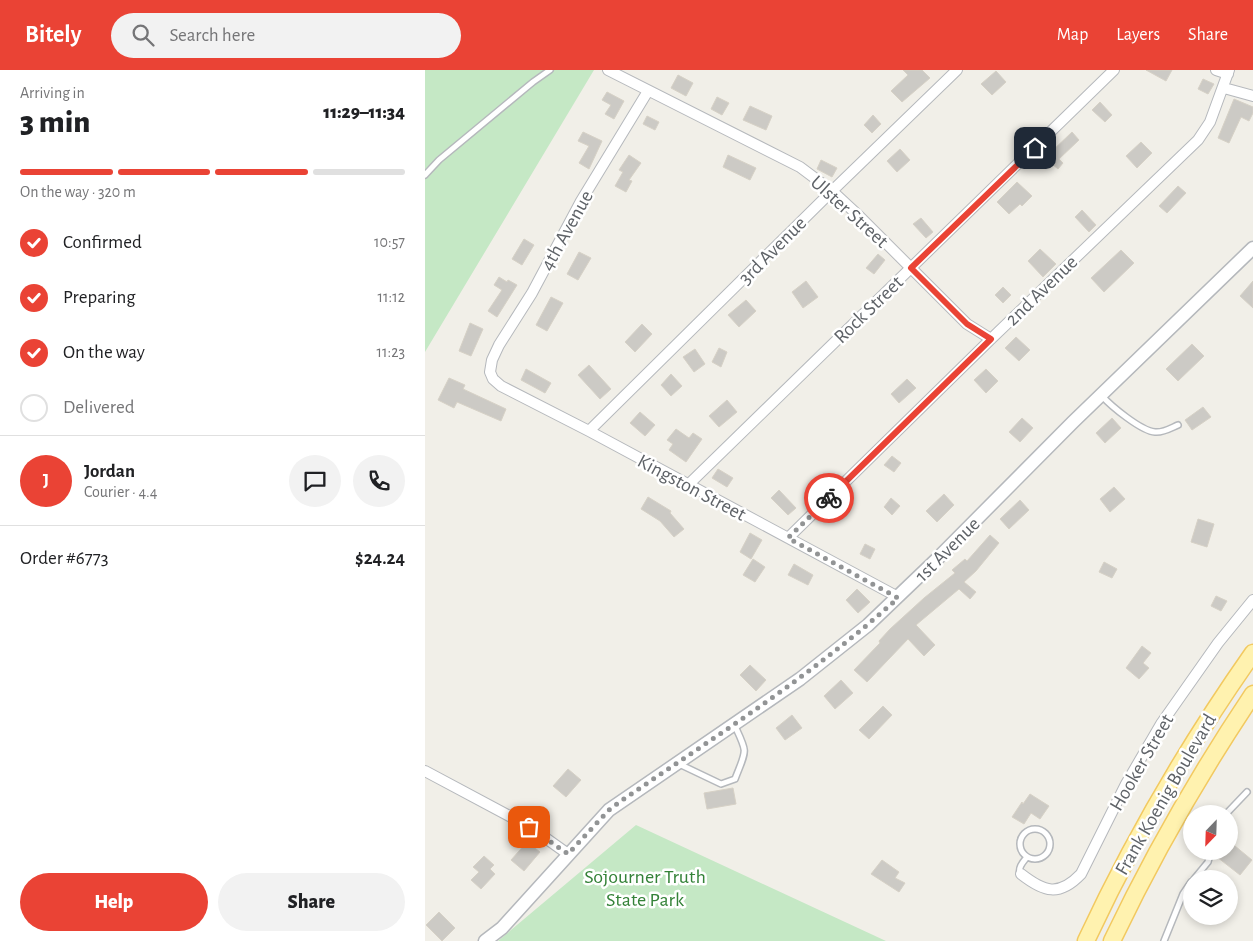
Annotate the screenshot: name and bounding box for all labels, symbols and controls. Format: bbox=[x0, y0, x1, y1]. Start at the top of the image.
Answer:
search box bbox=[111, 13, 461, 58]
icon: search bbox=[129, 21, 157, 49]
text: Bitely bbox=[25, 23, 81, 47]
text: Search here bbox=[169, 26, 255, 45]
text: Map bbox=[1057, 26, 1088, 44]
text: Layers bbox=[1116, 26, 1160, 44]
text: Share bbox=[1188, 26, 1228, 44]
text: Arriving in bbox=[20, 85, 85, 101]
text: 11:29–11:34 bbox=[323, 103, 405, 122]
text: 3 min bbox=[20, 106, 90, 138]
pin bbox=[1014, 127, 1056, 169]
icon: home bbox=[1021, 134, 1049, 162]
street label: Ulster Street bbox=[807, 172, 893, 252]
text: On the way · 320 m bbox=[20, 184, 136, 200]
street label: 4th Avenue bbox=[537, 187, 597, 274]
street label: 3rd Avenue bbox=[735, 213, 810, 288]
icon: check bbox=[20, 229, 48, 257]
text: Confirmed bbox=[63, 233, 142, 252]
text: 10:57 bbox=[374, 234, 405, 250]
street label: 2nd Avenue bbox=[1002, 252, 1082, 330]
street label: Rock Street bbox=[830, 272, 908, 347]
icon: check bbox=[20, 284, 48, 312]
text: Preparing bbox=[63, 288, 136, 307]
text: 11:12 bbox=[378, 289, 405, 305]
icon: check bbox=[20, 339, 48, 367]
text: On the way bbox=[63, 343, 145, 362]
text: 11:23 bbox=[376, 344, 405, 360]
text: Delivered bbox=[63, 398, 135, 417]
street label: Kingston Street bbox=[634, 451, 750, 525]
button: chat bbox=[289, 455, 341, 507]
button: phone bbox=[353, 455, 405, 507]
text: Jordan bbox=[84, 462, 135, 481]
text: J bbox=[43, 471, 49, 490]
courier bbox=[804, 473, 854, 523]
text: Courier · 4.4 bbox=[84, 484, 157, 500]
icon: bike bbox=[815, 484, 843, 512]
street label: 1st Avenue bbox=[912, 514, 984, 586]
text: Order #6773 bbox=[20, 549, 108, 568]
text: $24.24 bbox=[355, 549, 405, 568]
street label: Hooker Street bbox=[1106, 710, 1178, 814]
street label: Frank Koenig Boulevard bbox=[1112, 711, 1220, 878]
north arrow bbox=[1183, 805, 1237, 860]
map controls bbox=[1183, 805, 1238, 925]
pin bbox=[508, 806, 550, 848]
icon: bag bbox=[515, 813, 543, 841]
park label: Sojourner Truth State Park bbox=[584, 867, 706, 910]
button: layers bbox=[1183, 870, 1238, 925]
button: Help bbox=[20, 873, 208, 931]
button: Share bbox=[218, 873, 405, 931]

